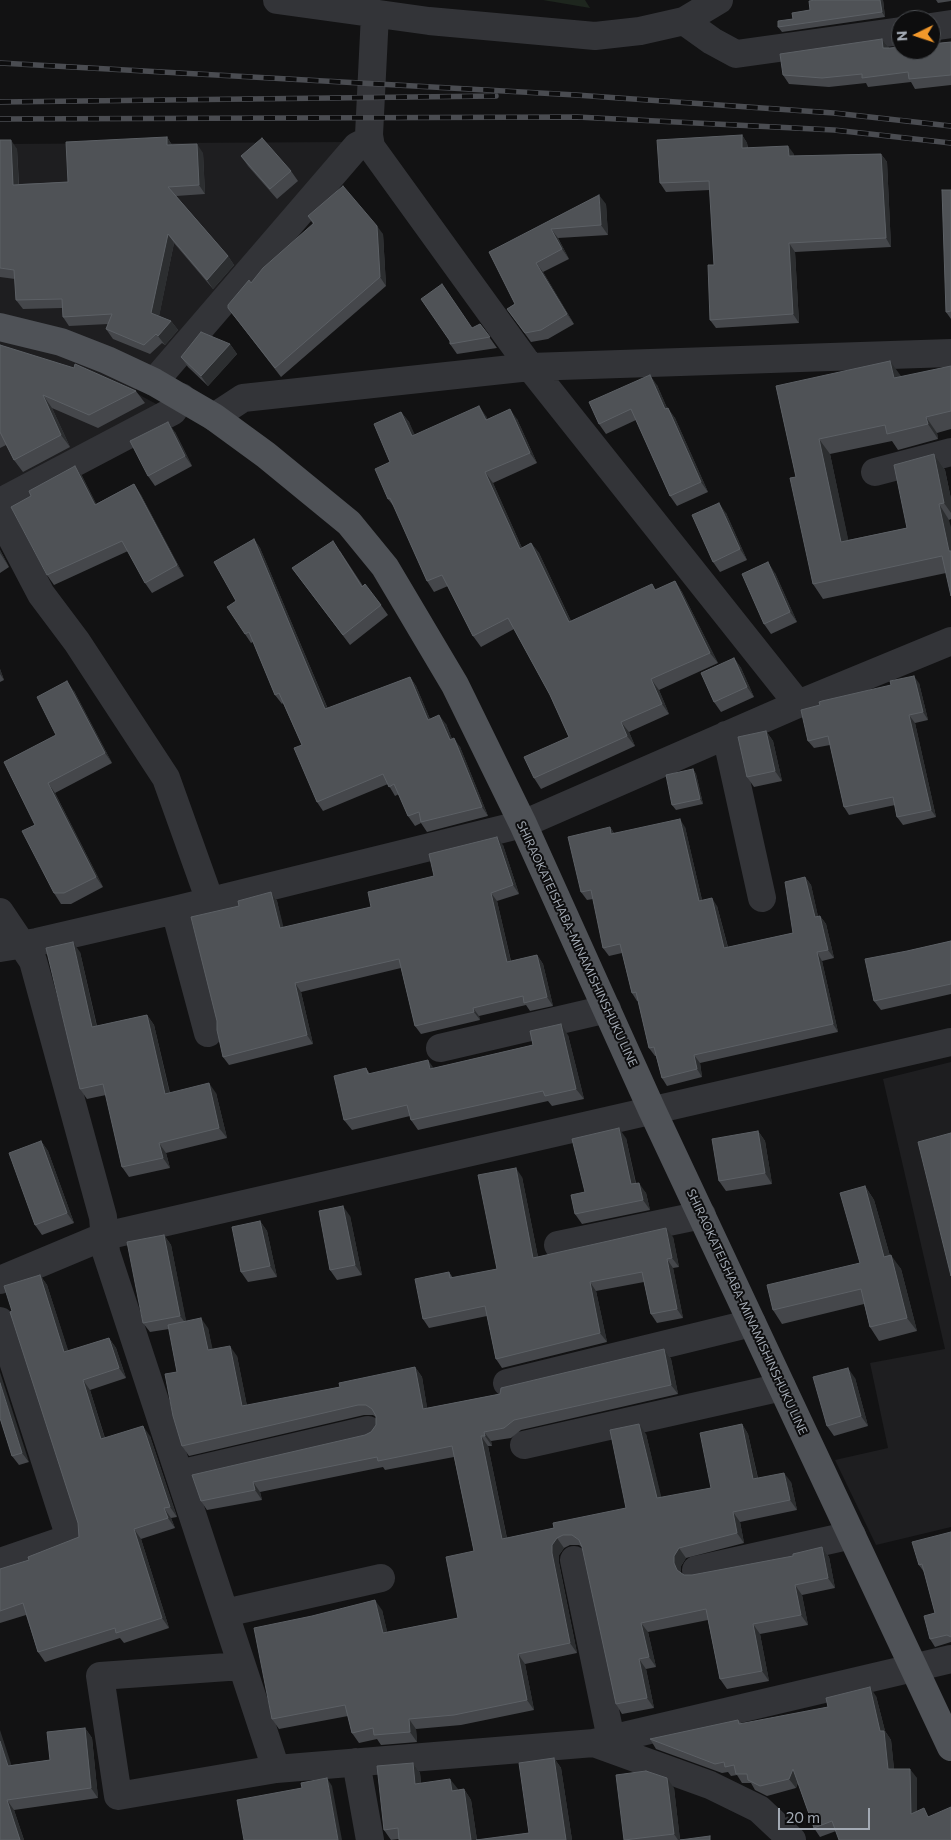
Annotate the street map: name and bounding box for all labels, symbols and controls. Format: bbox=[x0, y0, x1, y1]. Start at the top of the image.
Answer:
north arrow bbox=[891, 10, 941, 60]
text: N bbox=[893, 30, 910, 42]
street label: SHIRAOKATEISHABA-MINAMISHINSHUKU LINE bbox=[514, 819, 640, 1069]
street label: SHIRAOKATEISHABA-MINAMISHINSHUKU LINE bbox=[684, 1187, 810, 1437]
scale bar bbox=[781, 1798, 874, 1830]
text: 20 m bbox=[786, 1808, 820, 1826]

